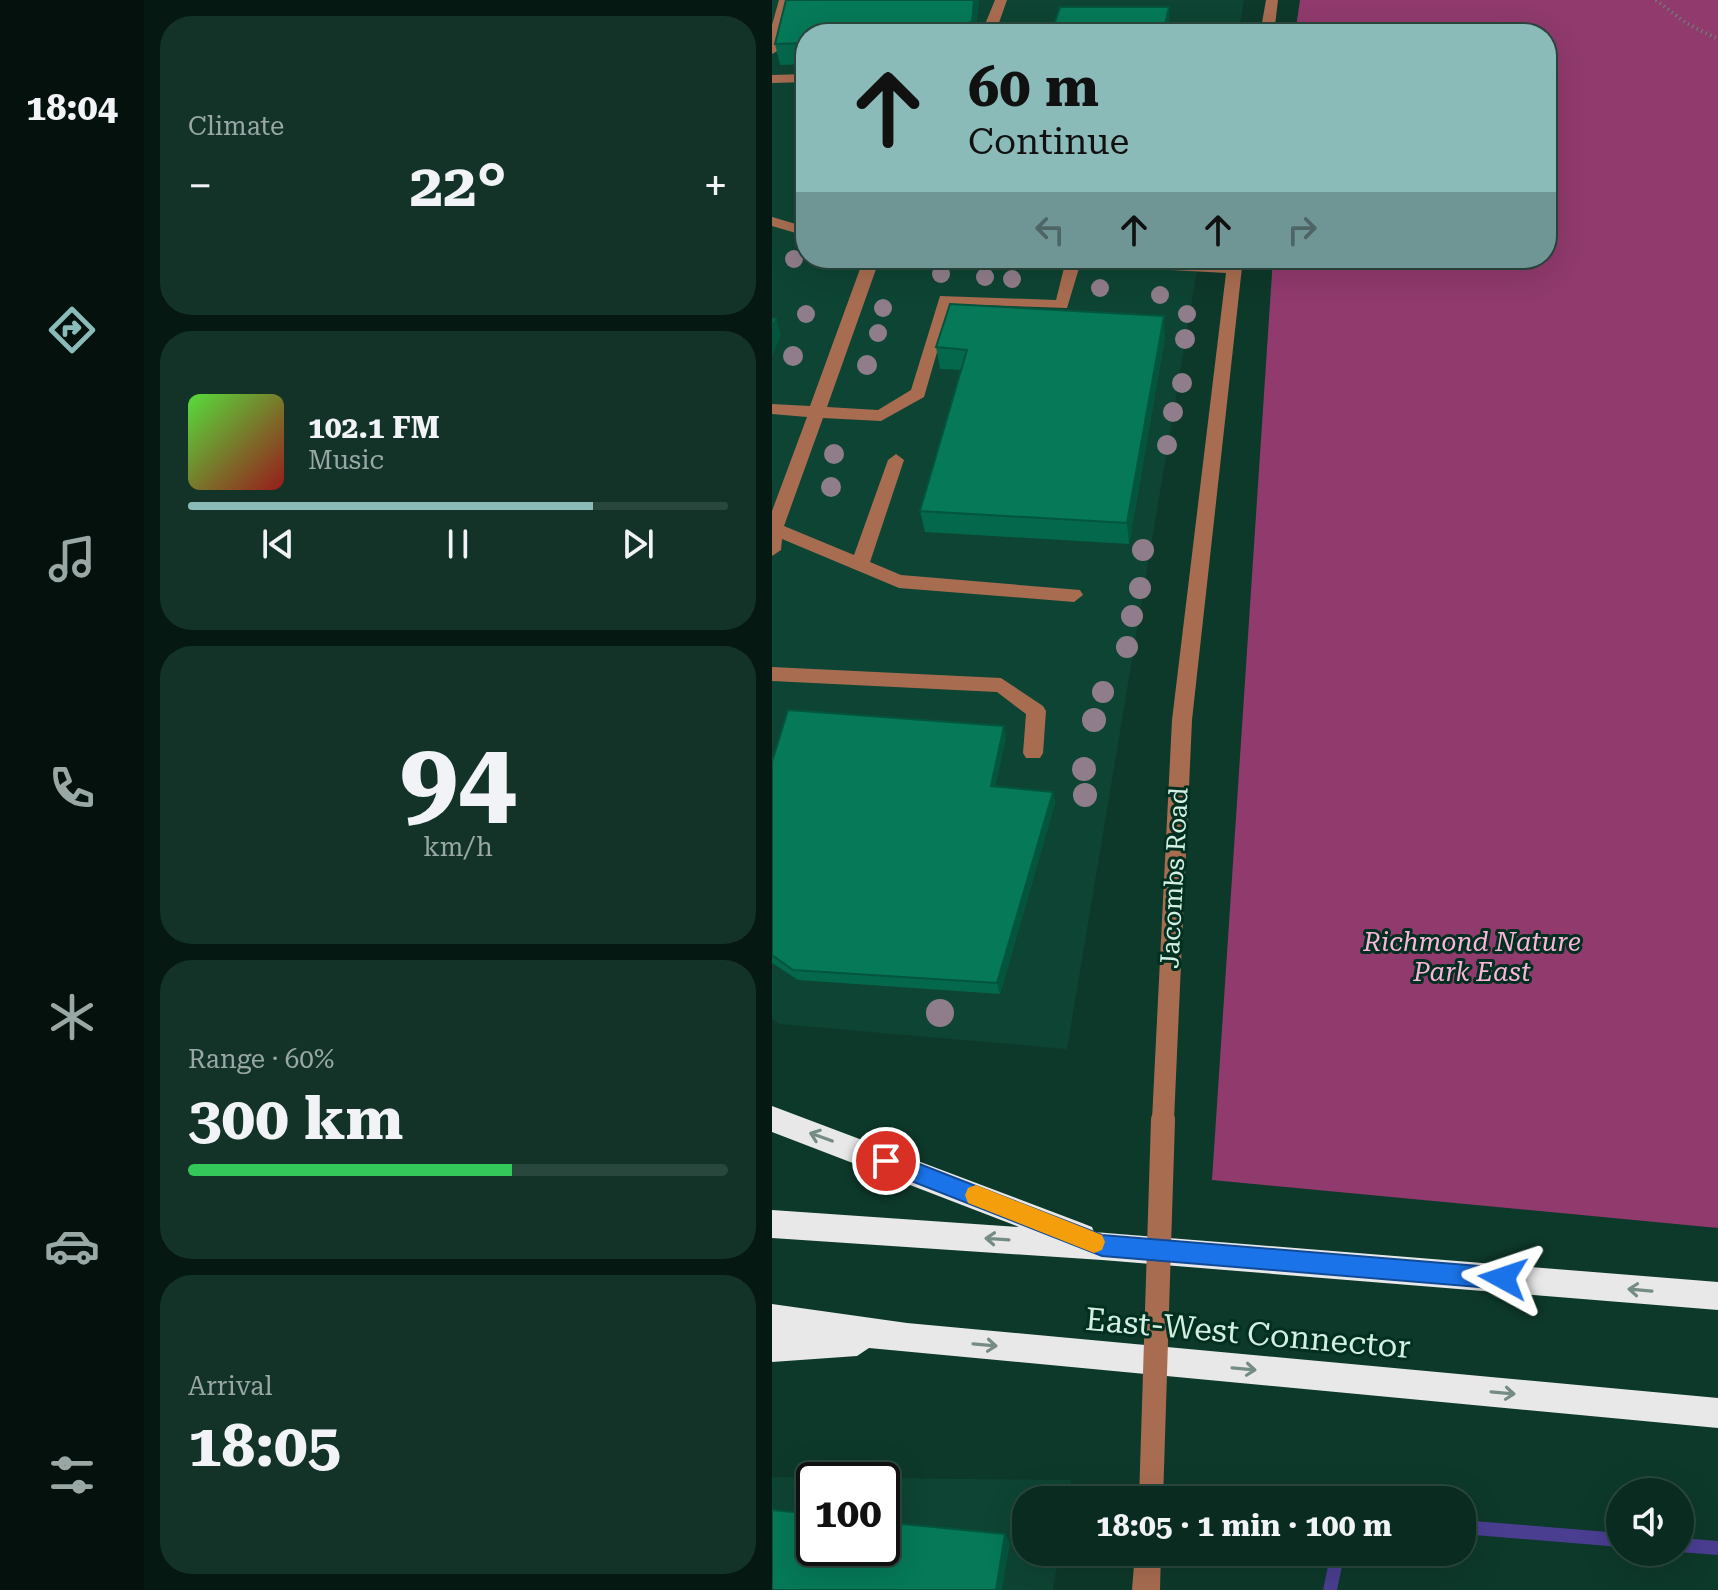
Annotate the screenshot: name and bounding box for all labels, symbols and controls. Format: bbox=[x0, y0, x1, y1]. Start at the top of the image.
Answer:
text: 60 m bbox=[968, 54, 1099, 120]
icon: ahead bbox=[836, 56, 940, 160]
text: 18:04 bbox=[26, 87, 118, 129]
text: Climate bbox=[188, 111, 284, 141]
text: Continue bbox=[968, 121, 1129, 163]
text: 22° bbox=[409, 150, 507, 221]
text: − bbox=[188, 160, 213, 212]
text: + bbox=[703, 160, 728, 212]
icon: left bbox=[1028, 208, 1072, 252]
icon: ahead bbox=[1112, 208, 1156, 252]
icon: ahead bbox=[1196, 208, 1240, 252]
icon: right bbox=[1280, 208, 1324, 252]
icon: directions bbox=[44, 302, 100, 358]
text: 102.1 FM bbox=[308, 410, 440, 445]
text: Music bbox=[308, 445, 384, 475]
icon: previous bbox=[256, 522, 300, 566]
icon: pause bbox=[436, 522, 480, 566]
icon: next bbox=[616, 522, 660, 566]
icon: music bbox=[44, 531, 100, 587]
text: 94 bbox=[400, 719, 516, 840]
icon: phone bbox=[44, 760, 100, 816]
street label: Jacombs Road bbox=[1154, 786, 1194, 969]
text: km/h bbox=[423, 832, 493, 862]
park label: Richmond Nature Park East bbox=[1362, 927, 1581, 987]
icon: climate bbox=[44, 989, 100, 1045]
text: Range · 60% bbox=[188, 1044, 334, 1074]
text: 300 km bbox=[188, 1083, 403, 1154]
pin bbox=[852, 1127, 920, 1195]
one-way arrow bbox=[809, 1129, 834, 1143]
icon: arrive bbox=[864, 1139, 908, 1183]
icon: car bbox=[44, 1218, 100, 1274]
one-way arrow bbox=[984, 1231, 1011, 1246]
position arrow bbox=[1461, 1236, 1545, 1320]
one-way arrow bbox=[1627, 1282, 1654, 1297]
street label: East-West Connector bbox=[1084, 1300, 1412, 1366]
one-way arrow bbox=[971, 1338, 998, 1353]
one-way arrow bbox=[1230, 1362, 1257, 1377]
text: Arrival bbox=[188, 1371, 273, 1401]
one-way arrow bbox=[1489, 1386, 1516, 1401]
text: 18:05 bbox=[188, 1410, 341, 1481]
icon: filters bbox=[44, 1447, 100, 1503]
speed limit sign: 100 bbox=[796, 1462, 900, 1566]
map controls bbox=[1606, 1478, 1694, 1566]
button: sound bbox=[1606, 1478, 1694, 1566]
text: 18:05 · 1 min · 100 m bbox=[1096, 1508, 1392, 1543]

